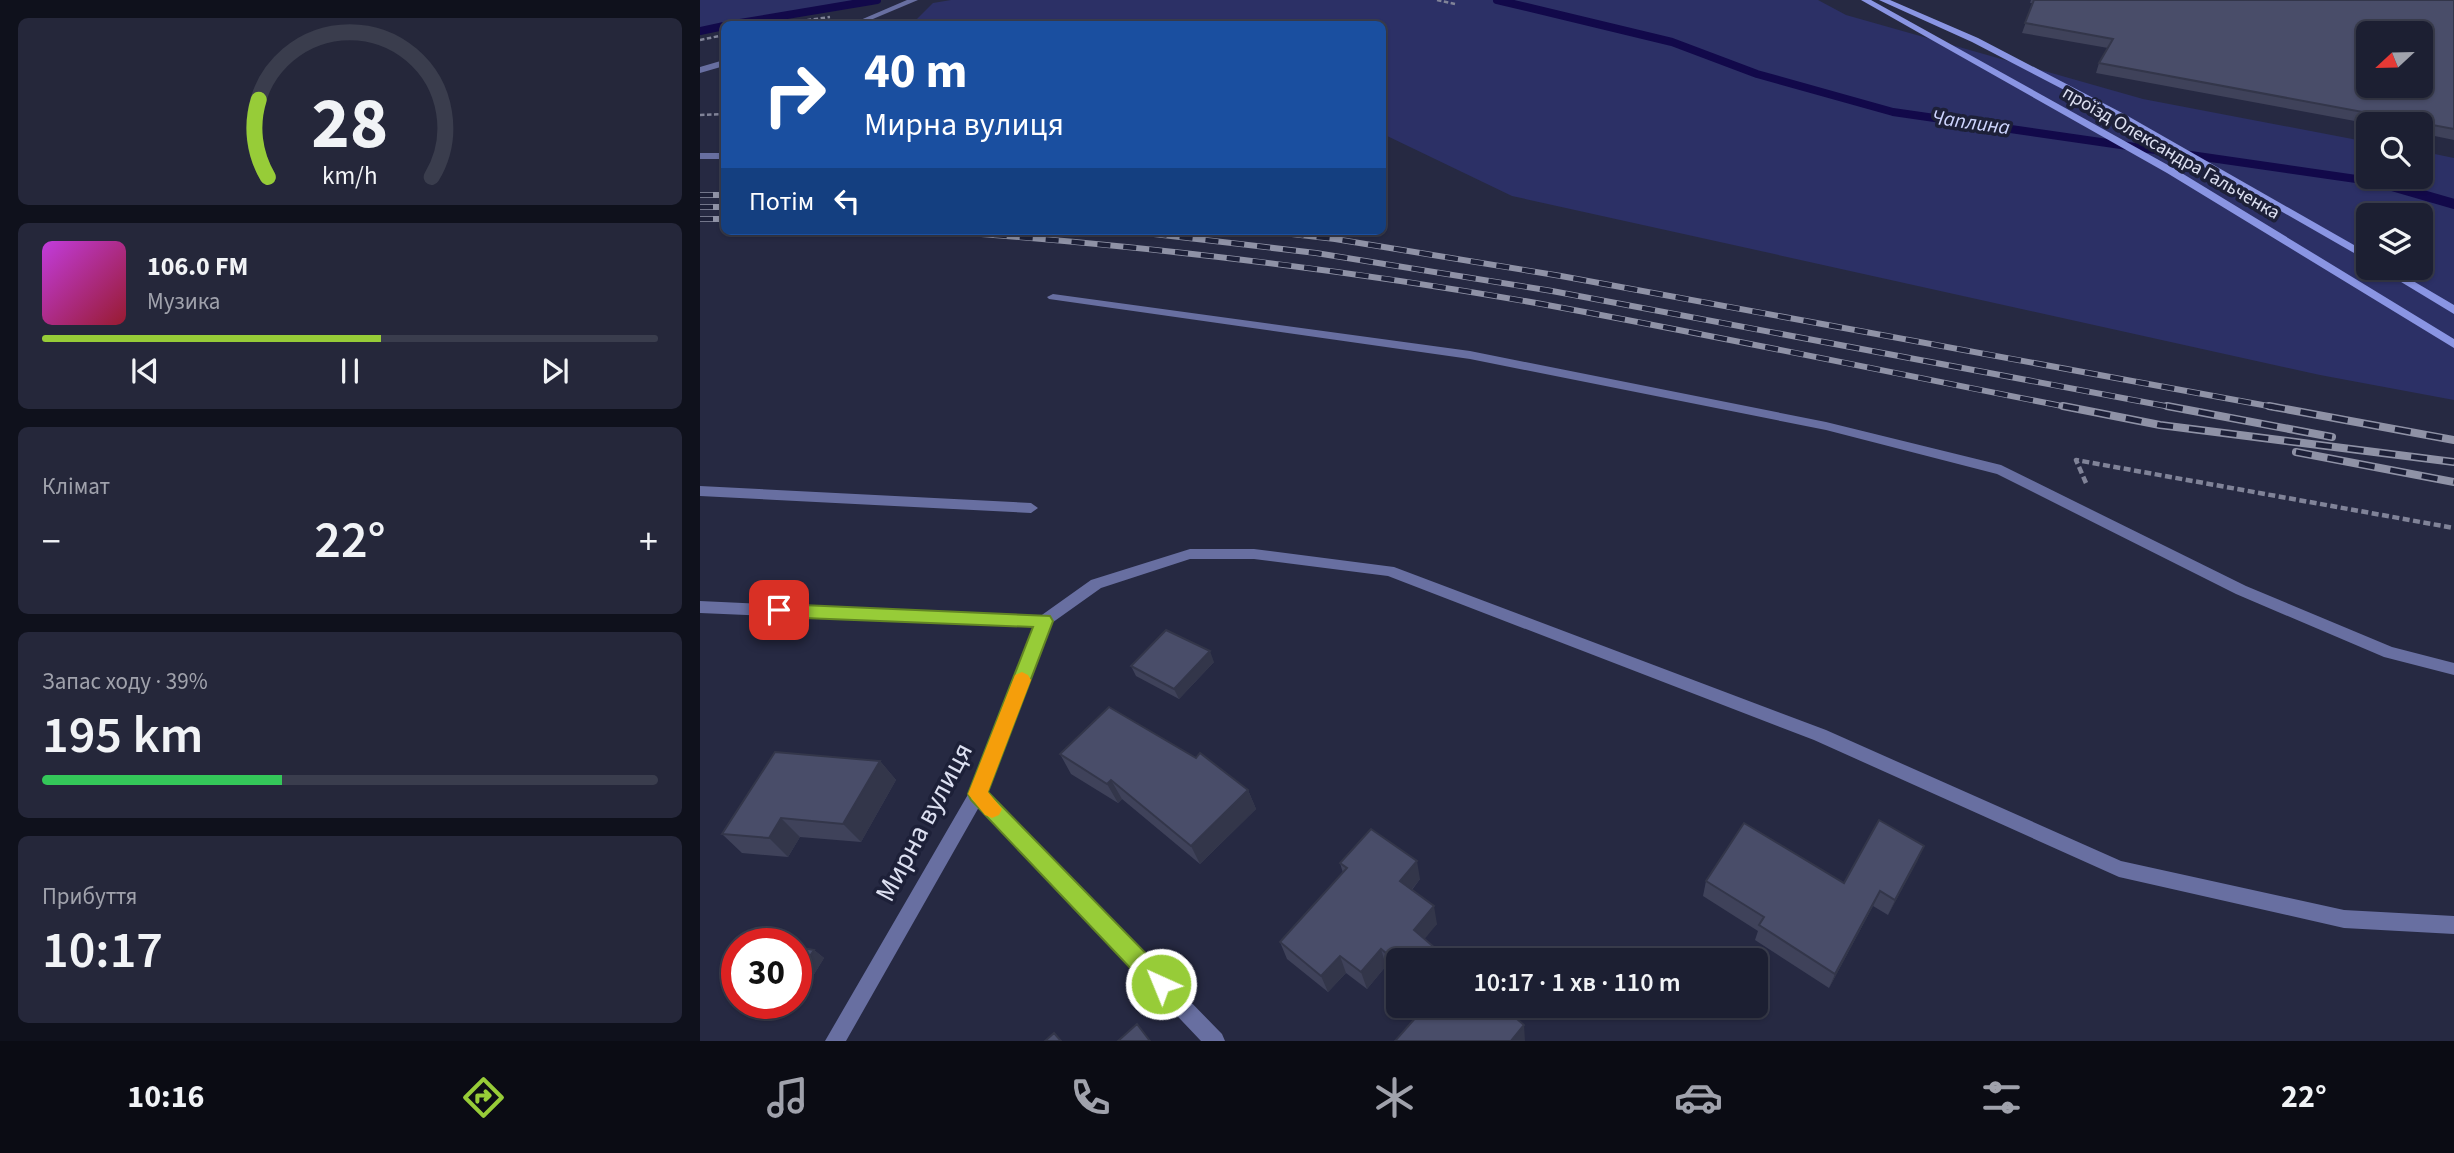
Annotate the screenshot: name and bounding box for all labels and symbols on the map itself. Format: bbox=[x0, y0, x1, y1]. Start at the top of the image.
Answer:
north arrow bbox=[2356, 21, 2432, 98]
street label: проїзд Олександра Гальченка bbox=[2057, 80, 2285, 226]
water label: Чаплина bbox=[1930, 102, 2012, 142]
pin bbox=[749, 580, 809, 640]
street label: Мирна вулиця bbox=[865, 735, 983, 909]
speed limit sign: 30 bbox=[721, 928, 812, 1019]
position arrow bbox=[1124, 947, 1198, 1021]

